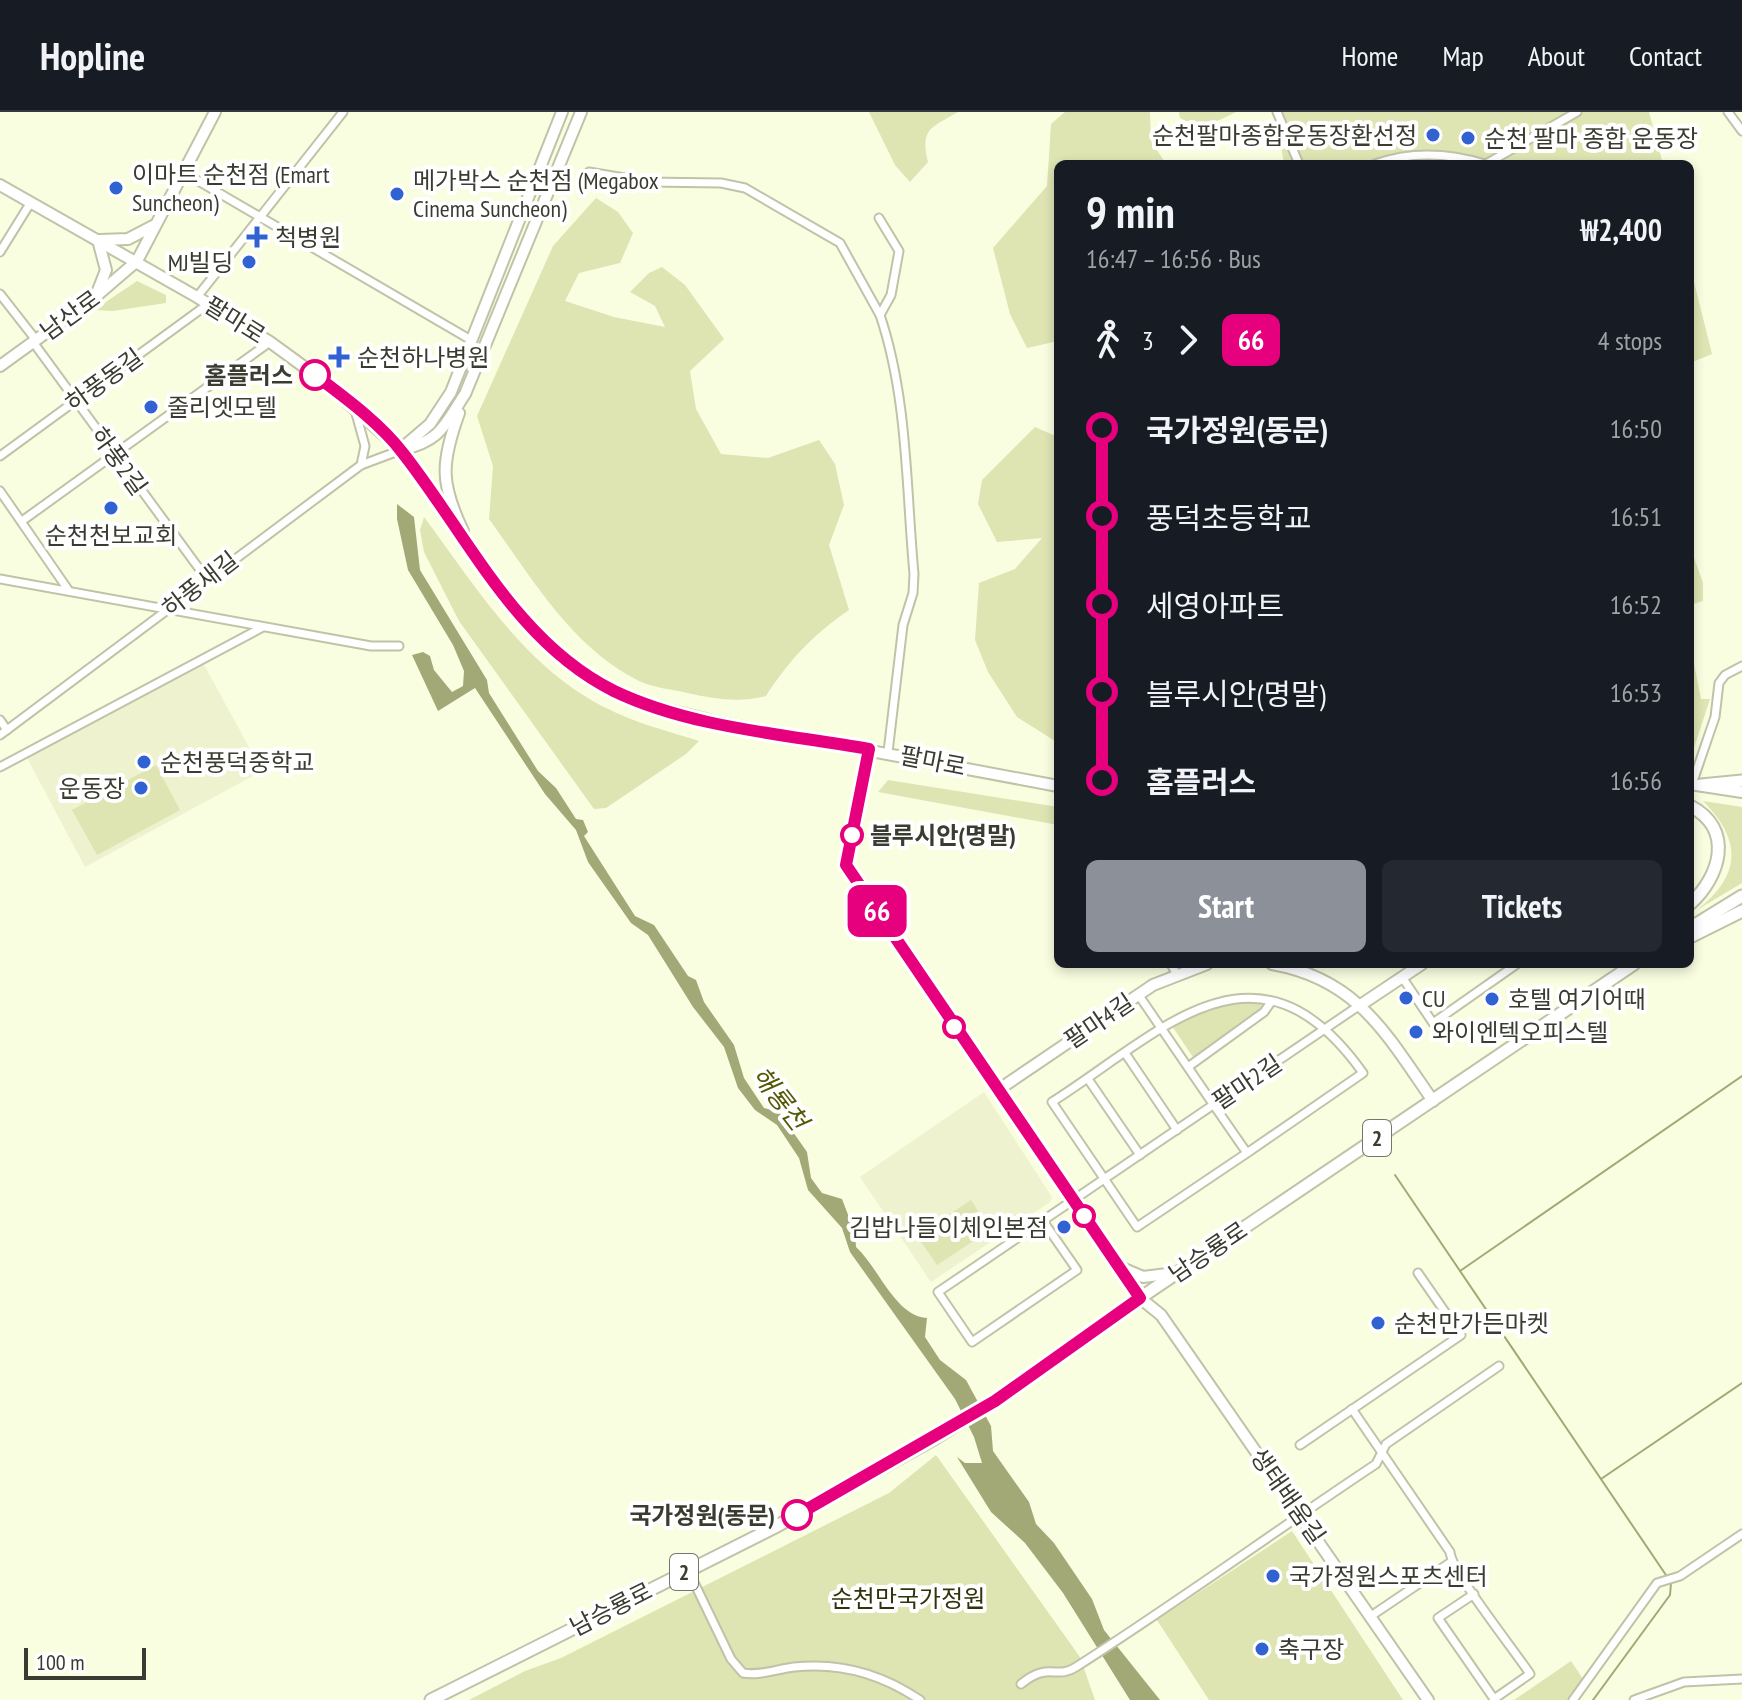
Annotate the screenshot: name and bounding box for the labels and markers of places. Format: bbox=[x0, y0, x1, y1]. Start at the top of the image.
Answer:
place label: 순천팔마종합운동장환선정 bbox=[1152, 120, 1417, 151]
place label: 순천 팔마 종합 운동장 bbox=[1484, 123, 1698, 154]
marker: 순천팔마종합운동장환선정 bbox=[1424, 126, 1442, 144]
marker: 순천 팔마 종합 운동장 bbox=[1459, 129, 1477, 147]
place label: 이마트 순천점 (Emart Suncheon) bbox=[132, 159, 330, 218]
place label: 메가박스 순천점 (Megabox Cinema Suncheon) bbox=[413, 165, 659, 224]
marker: 이마트 순천점 (Emart Suncheon) bbox=[107, 179, 125, 197]
marker: 메가박스 순천점 (Megabox Cinema Suncheon) bbox=[388, 185, 406, 203]
place label: 척병원 bbox=[275, 222, 341, 253]
marker: 척병원 bbox=[246, 226, 268, 248]
place label: MJ빌딩 bbox=[168, 247, 233, 278]
marker: MJ빌딩 bbox=[240, 253, 258, 271]
place label: 순천하나병원 bbox=[357, 342, 489, 373]
marker: 순천하나병원 bbox=[328, 346, 350, 368]
place label: 홈플러스 bbox=[205, 360, 293, 391]
marker: 홈플러스 bbox=[300, 360, 330, 390]
place label: 줄리엣모텔 bbox=[167, 392, 277, 423]
marker: 줄리엣모텔 bbox=[142, 398, 160, 416]
marker: 순천천보교회 bbox=[102, 499, 120, 517]
place label: 순천천보교회 bbox=[45, 520, 177, 551]
place label: 순천풍덕중학교 bbox=[160, 747, 315, 778]
marker: 순천풍덕중학교 bbox=[135, 753, 153, 771]
place label: 운동장 bbox=[59, 773, 125, 804]
marker: 운동장 bbox=[132, 779, 150, 797]
place label: 블루시안(명말) bbox=[870, 820, 1016, 851]
marker: 블루시안(명말) bbox=[841, 824, 863, 846]
place label: CU bbox=[1422, 983, 1446, 1014]
place label: 호텔 여기어때 bbox=[1508, 984, 1646, 1015]
marker: CU bbox=[1397, 989, 1415, 1007]
marker: 호텔 여기어때 bbox=[1483, 990, 1501, 1008]
unlabelled marker bbox=[943, 1016, 965, 1038]
place label: 와이엔텍오피스텔 bbox=[1432, 1017, 1609, 1048]
marker: 와이엔텍오피스텔 bbox=[1407, 1023, 1425, 1041]
unlabelled marker bbox=[1073, 1205, 1095, 1227]
place label: 김밥나들이체인본점 bbox=[849, 1212, 1048, 1243]
marker: 김밥나들이체인본점 bbox=[1055, 1218, 1073, 1236]
place label: 순천만가든마켓 bbox=[1394, 1308, 1549, 1339]
marker: 순천만가든마켓 bbox=[1369, 1314, 1387, 1332]
place label: 국가정원(동문) bbox=[629, 1500, 775, 1531]
marker: 국가정원(동문) bbox=[782, 1500, 812, 1530]
place label: 국가정원스포츠센터 bbox=[1289, 1561, 1488, 1592]
marker: 국가정원스포츠센터 bbox=[1264, 1567, 1282, 1585]
place label: 축구장 bbox=[1278, 1634, 1344, 1665]
marker: 축구장 bbox=[1253, 1640, 1271, 1658]

